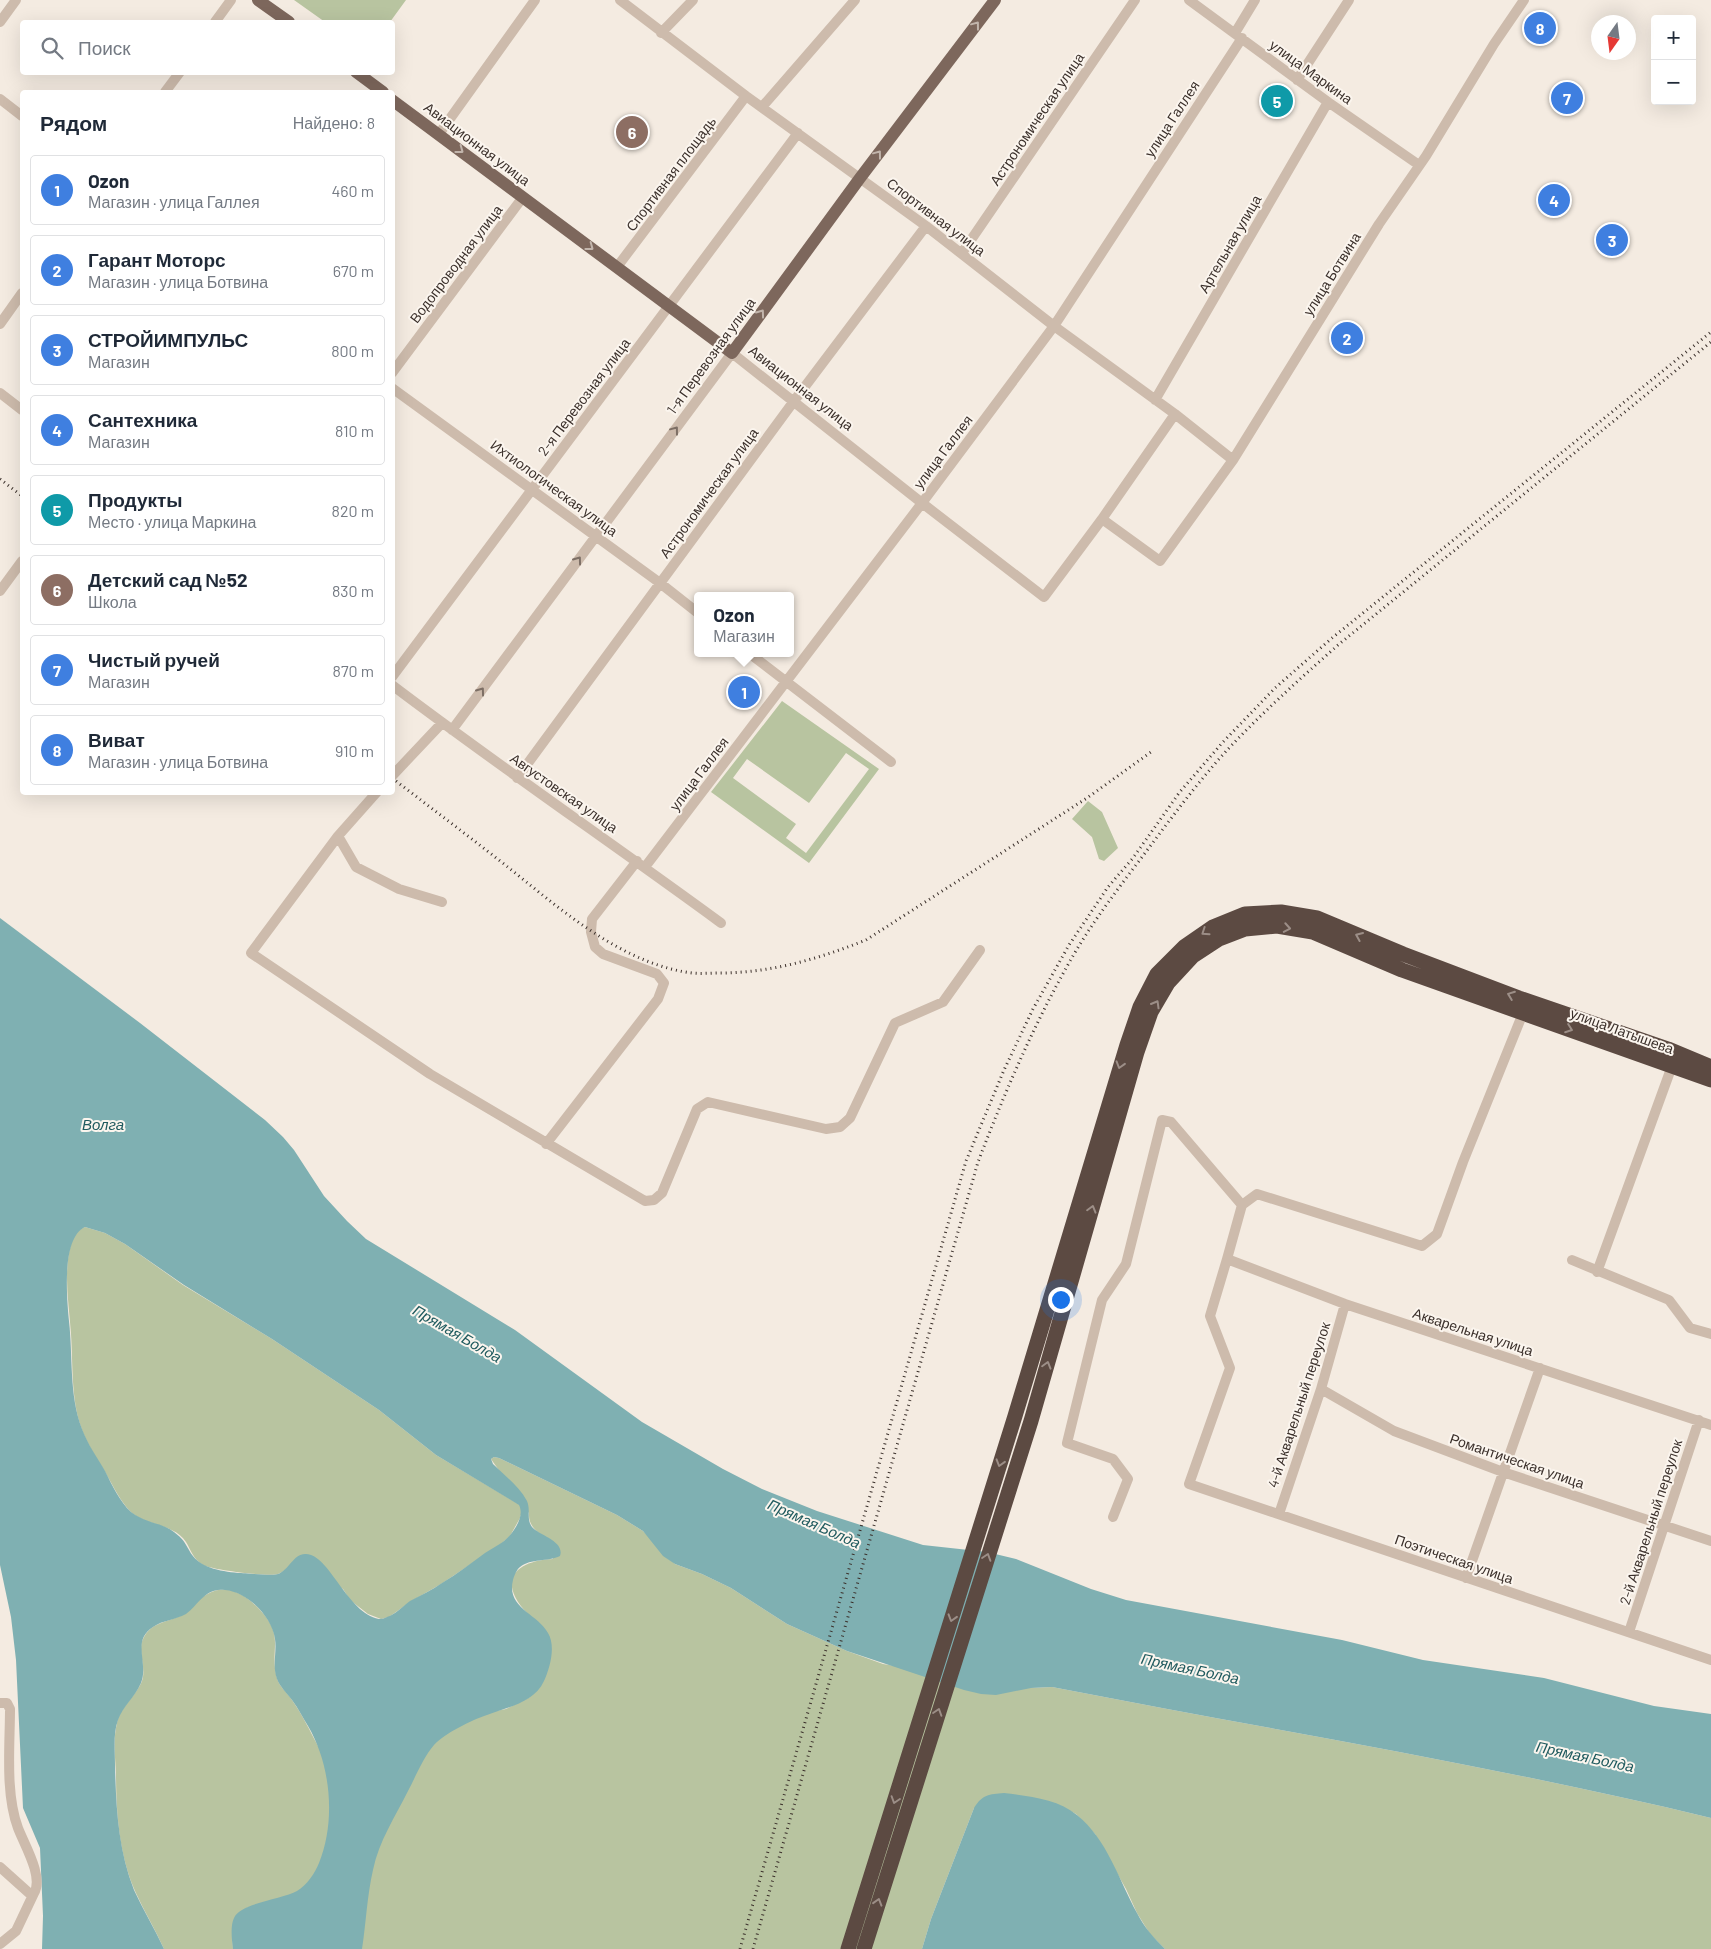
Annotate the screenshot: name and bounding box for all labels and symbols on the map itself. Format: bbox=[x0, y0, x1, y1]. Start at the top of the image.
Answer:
pin: 8 bbox=[1524, 9, 1556, 47]
north arrow bbox=[1591, 15, 1636, 60]
one-way arrow bbox=[970, 21, 979, 31]
street label: улица Маркина bbox=[1267, 36, 1356, 107]
street label: Астрономическая улица bbox=[986, 49, 1087, 188]
street label: улица Галлея bbox=[1141, 77, 1203, 160]
pin: 7 bbox=[1551, 79, 1583, 117]
pin: 5 bbox=[1261, 82, 1293, 120]
street label: Авиационная улица bbox=[421, 98, 534, 189]
pin: 6 bbox=[616, 113, 648, 151]
street label: Спортивная площадь bbox=[622, 113, 719, 234]
one-way arrow bbox=[454, 144, 463, 152]
one-way arrow bbox=[872, 151, 880, 160]
street label: Спортивная улица bbox=[884, 174, 989, 259]
pin: 4 bbox=[1538, 181, 1570, 219]
street label: Артельная улица bbox=[1195, 192, 1265, 296]
street label: Водопроводная улица bbox=[406, 201, 506, 326]
pin: 3 bbox=[1596, 221, 1628, 259]
street label: улица Ботвина bbox=[1299, 229, 1364, 319]
one-way arrow bbox=[584, 241, 594, 250]
street label: 1-я Перевозная улица bbox=[663, 294, 759, 417]
one-way arrow bbox=[755, 309, 764, 319]
pin: 2 bbox=[1331, 319, 1363, 357]
street label: 2-я Перевозная улица bbox=[534, 335, 633, 459]
street label: Авиационная улица bbox=[746, 341, 857, 434]
street label: улица Галлея bbox=[909, 412, 976, 492]
street label: Астрономическая улица bbox=[656, 424, 762, 561]
one-way arrow bbox=[669, 426, 678, 436]
street label: Ихтиологическая улица bbox=[487, 436, 621, 540]
one-way arrow bbox=[572, 556, 581, 566]
pin: 1 bbox=[728, 673, 760, 711]
one-way arrow bbox=[475, 687, 484, 697]
street label: улица Галлея bbox=[665, 734, 732, 814]
street label: Августовская улица bbox=[507, 749, 621, 836]
one-way arrow bbox=[1283, 922, 1292, 932]
one-way arrow bbox=[1201, 926, 1211, 935]
one-way arrow bbox=[1356, 932, 1364, 942]
one-way arrow bbox=[1507, 991, 1516, 1001]
one-way arrow bbox=[1149, 1000, 1159, 1009]
street label: улица Латышева bbox=[1568, 1004, 1676, 1057]
one-way arrow bbox=[1564, 1023, 1573, 1033]
one-way arrow bbox=[1116, 1061, 1126, 1069]
water label: Волга bbox=[82, 1115, 124, 1133]
one-way arrow bbox=[1086, 1205, 1097, 1213]
your location bbox=[1048, 1287, 1074, 1313]
water label: Прямая Болда bbox=[410, 1300, 505, 1366]
street label: Акварельная улица bbox=[1411, 1304, 1536, 1359]
street label: 4-й Акварельный переулок bbox=[1264, 1319, 1334, 1490]
one-way arrow bbox=[1041, 1361, 1052, 1370]
street label: Романтическая улица bbox=[1448, 1430, 1587, 1492]
street label: 2-й Акварельный переулок bbox=[1616, 1436, 1686, 1607]
one-way arrow bbox=[996, 1458, 1006, 1467]
water label: Прямая Болда bbox=[765, 1495, 864, 1552]
street label: Поэтическая улица bbox=[1393, 1530, 1516, 1587]
one-way arrow bbox=[982, 1553, 992, 1562]
one-way arrow bbox=[948, 1614, 958, 1622]
water label: Прямая Болда bbox=[1140, 1649, 1241, 1687]
one-way arrow bbox=[932, 1708, 942, 1717]
water label: Прямая Болда bbox=[1535, 1737, 1636, 1775]
one-way arrow bbox=[891, 1795, 901, 1803]
one-way arrow bbox=[872, 1899, 882, 1907]

